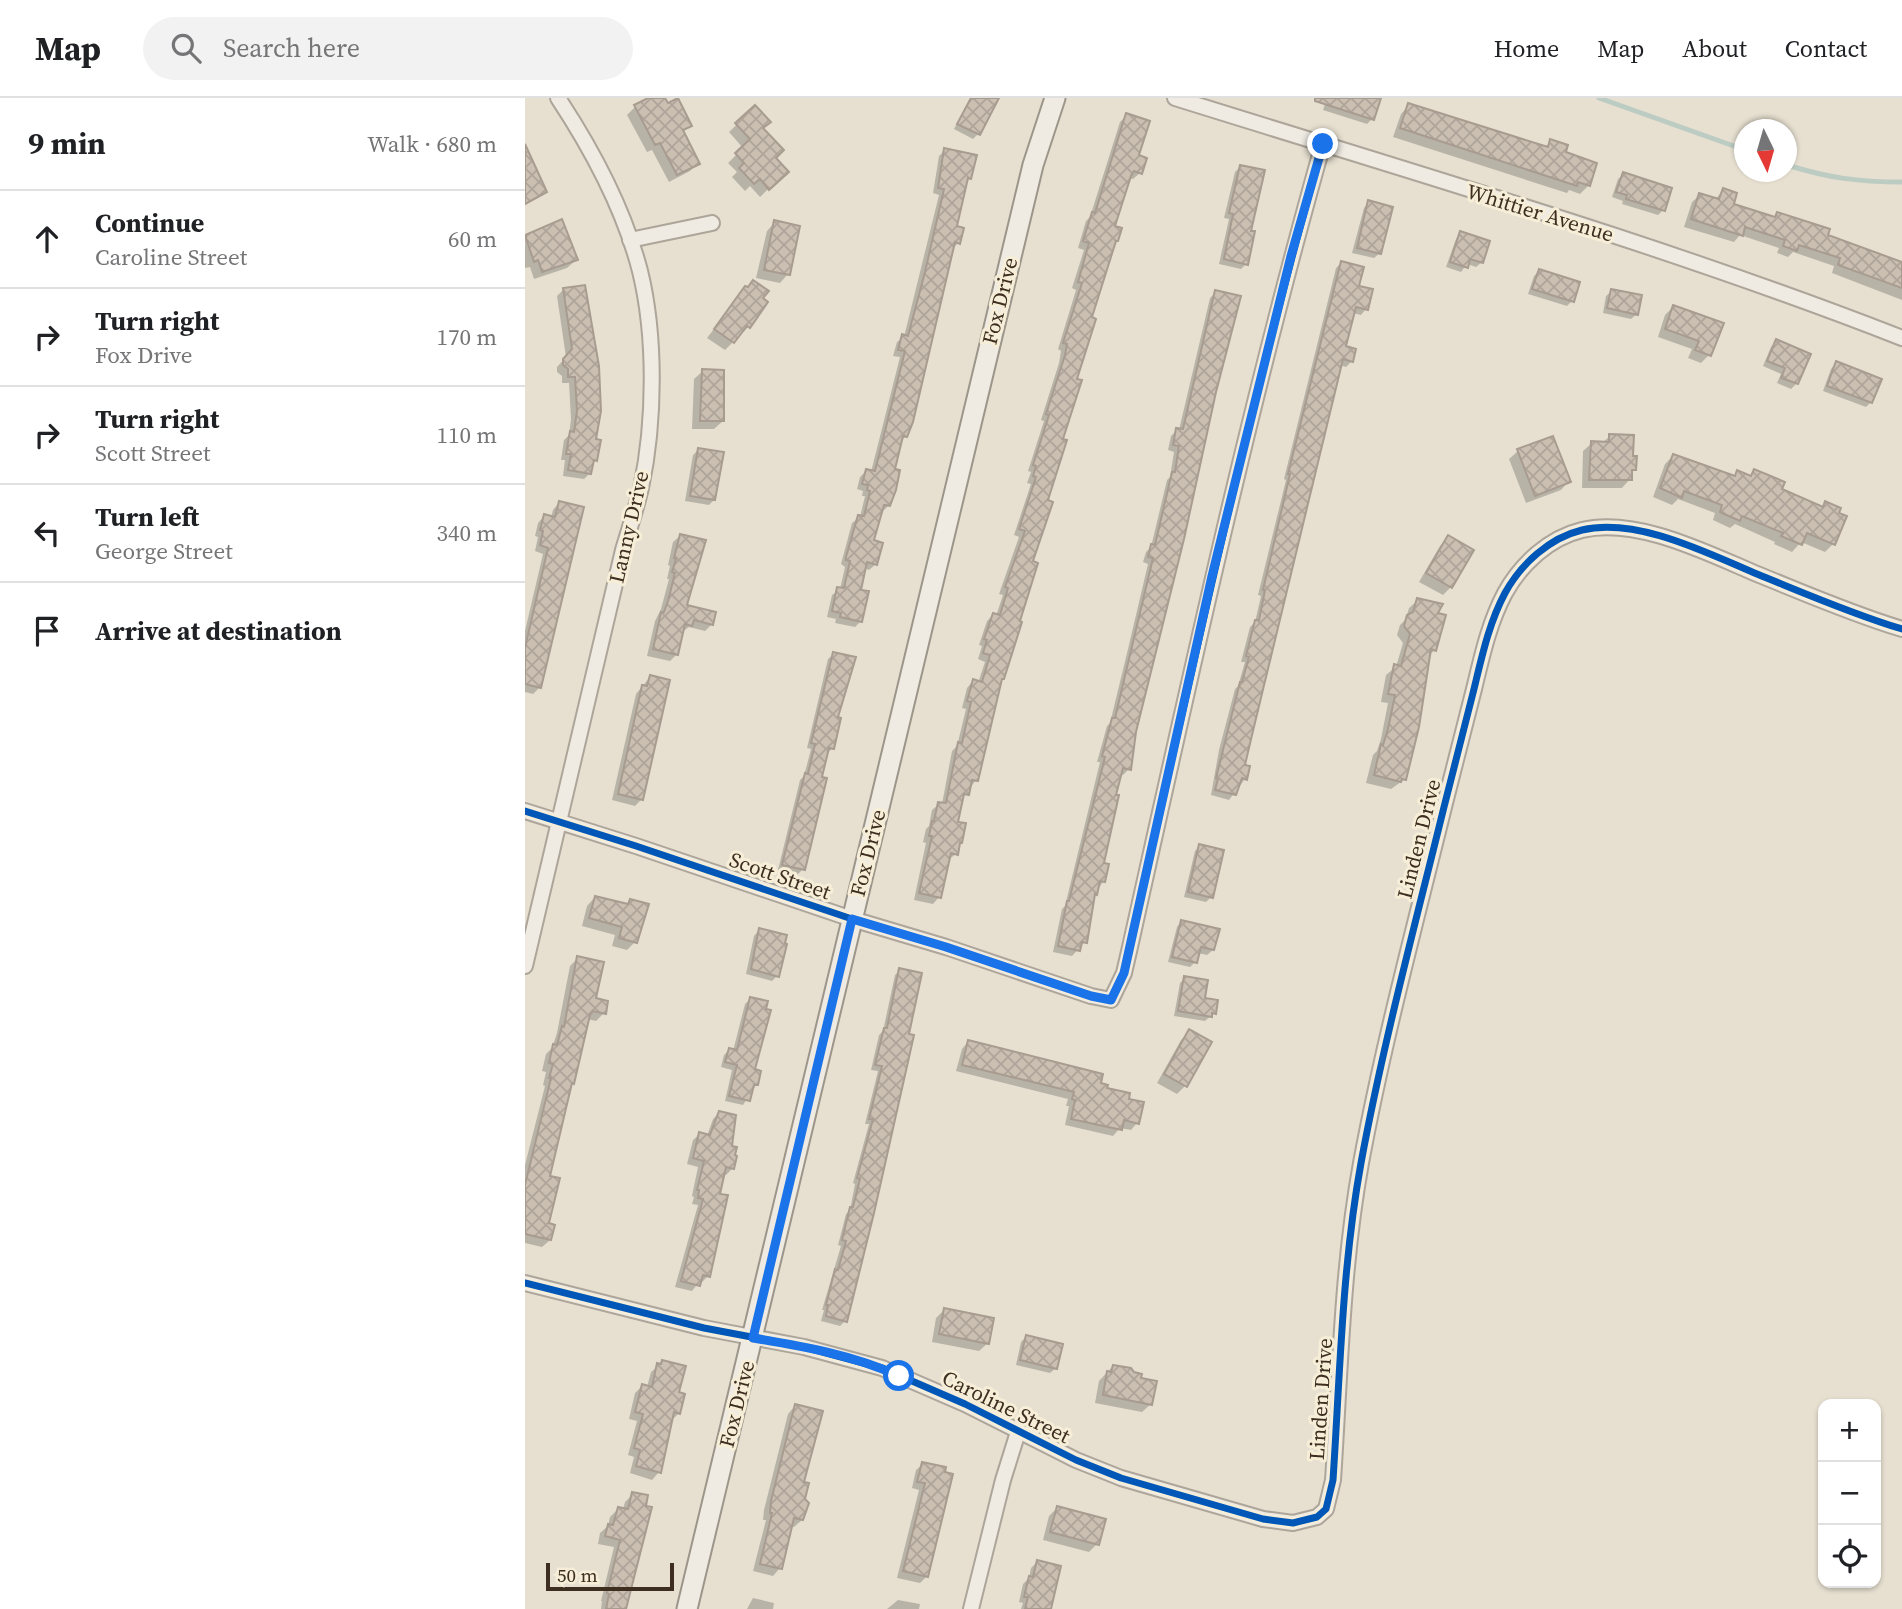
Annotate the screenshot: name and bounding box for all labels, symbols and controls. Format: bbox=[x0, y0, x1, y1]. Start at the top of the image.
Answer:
search box bbox=[143, 17, 633, 80]
text: Map bbox=[35, 26, 101, 71]
icon: search bbox=[167, 29, 205, 67]
text: Search here bbox=[223, 30, 360, 66]
text: Home bbox=[1494, 32, 1559, 65]
text: Map bbox=[1597, 32, 1644, 65]
text: About bbox=[1682, 32, 1747, 65]
text: Contact bbox=[1785, 32, 1867, 65]
north arrow bbox=[1734, 119, 1797, 182]
text: 9 min bbox=[28, 123, 106, 164]
text: Walk · 680 m bbox=[367, 128, 497, 160]
route end bbox=[1307, 128, 1338, 159]
street label: Whittier Avenue bbox=[1463, 176, 1617, 249]
text: Continue bbox=[95, 205, 204, 241]
icon: ahead bbox=[28, 220, 66, 258]
text: 60 m bbox=[448, 223, 497, 255]
text: Caroline Street bbox=[95, 241, 247, 273]
street label: Fox Drive bbox=[975, 254, 1024, 348]
text: Turn right bbox=[95, 303, 219, 339]
icon: right bbox=[28, 318, 66, 356]
text: 170 m bbox=[436, 321, 497, 353]
text: Fox Drive bbox=[95, 339, 192, 371]
text: Turn right bbox=[95, 401, 219, 437]
icon: right bbox=[28, 416, 66, 454]
text: 110 m bbox=[436, 419, 497, 451]
text: Scott Street bbox=[95, 437, 210, 469]
street label: Lanny Drive bbox=[602, 468, 655, 586]
text: Turn left bbox=[95, 499, 199, 535]
icon: left bbox=[28, 514, 66, 552]
text: 340 m bbox=[436, 517, 497, 549]
text: George Street bbox=[95, 535, 233, 567]
icon: arrive bbox=[28, 612, 66, 650]
text: Arrive at destination bbox=[95, 613, 342, 649]
street label: Linden Drive bbox=[1390, 776, 1447, 902]
street label: Fox Drive bbox=[843, 806, 892, 900]
street label: Scott Street bbox=[726, 845, 835, 906]
street label: Linden Drive bbox=[1302, 1337, 1339, 1461]
street label: Fox Drive bbox=[712, 1357, 761, 1451]
route start bbox=[883, 1360, 914, 1391]
street label: Caroline Street bbox=[937, 1363, 1075, 1450]
map controls bbox=[1818, 1399, 1881, 1588]
button: + bbox=[1818, 1399, 1881, 1462]
button: − bbox=[1818, 1462, 1881, 1525]
button: locate bbox=[1818, 1525, 1881, 1588]
scale bar bbox=[546, 1560, 674, 1592]
text: 50 m bbox=[557, 1562, 598, 1588]

